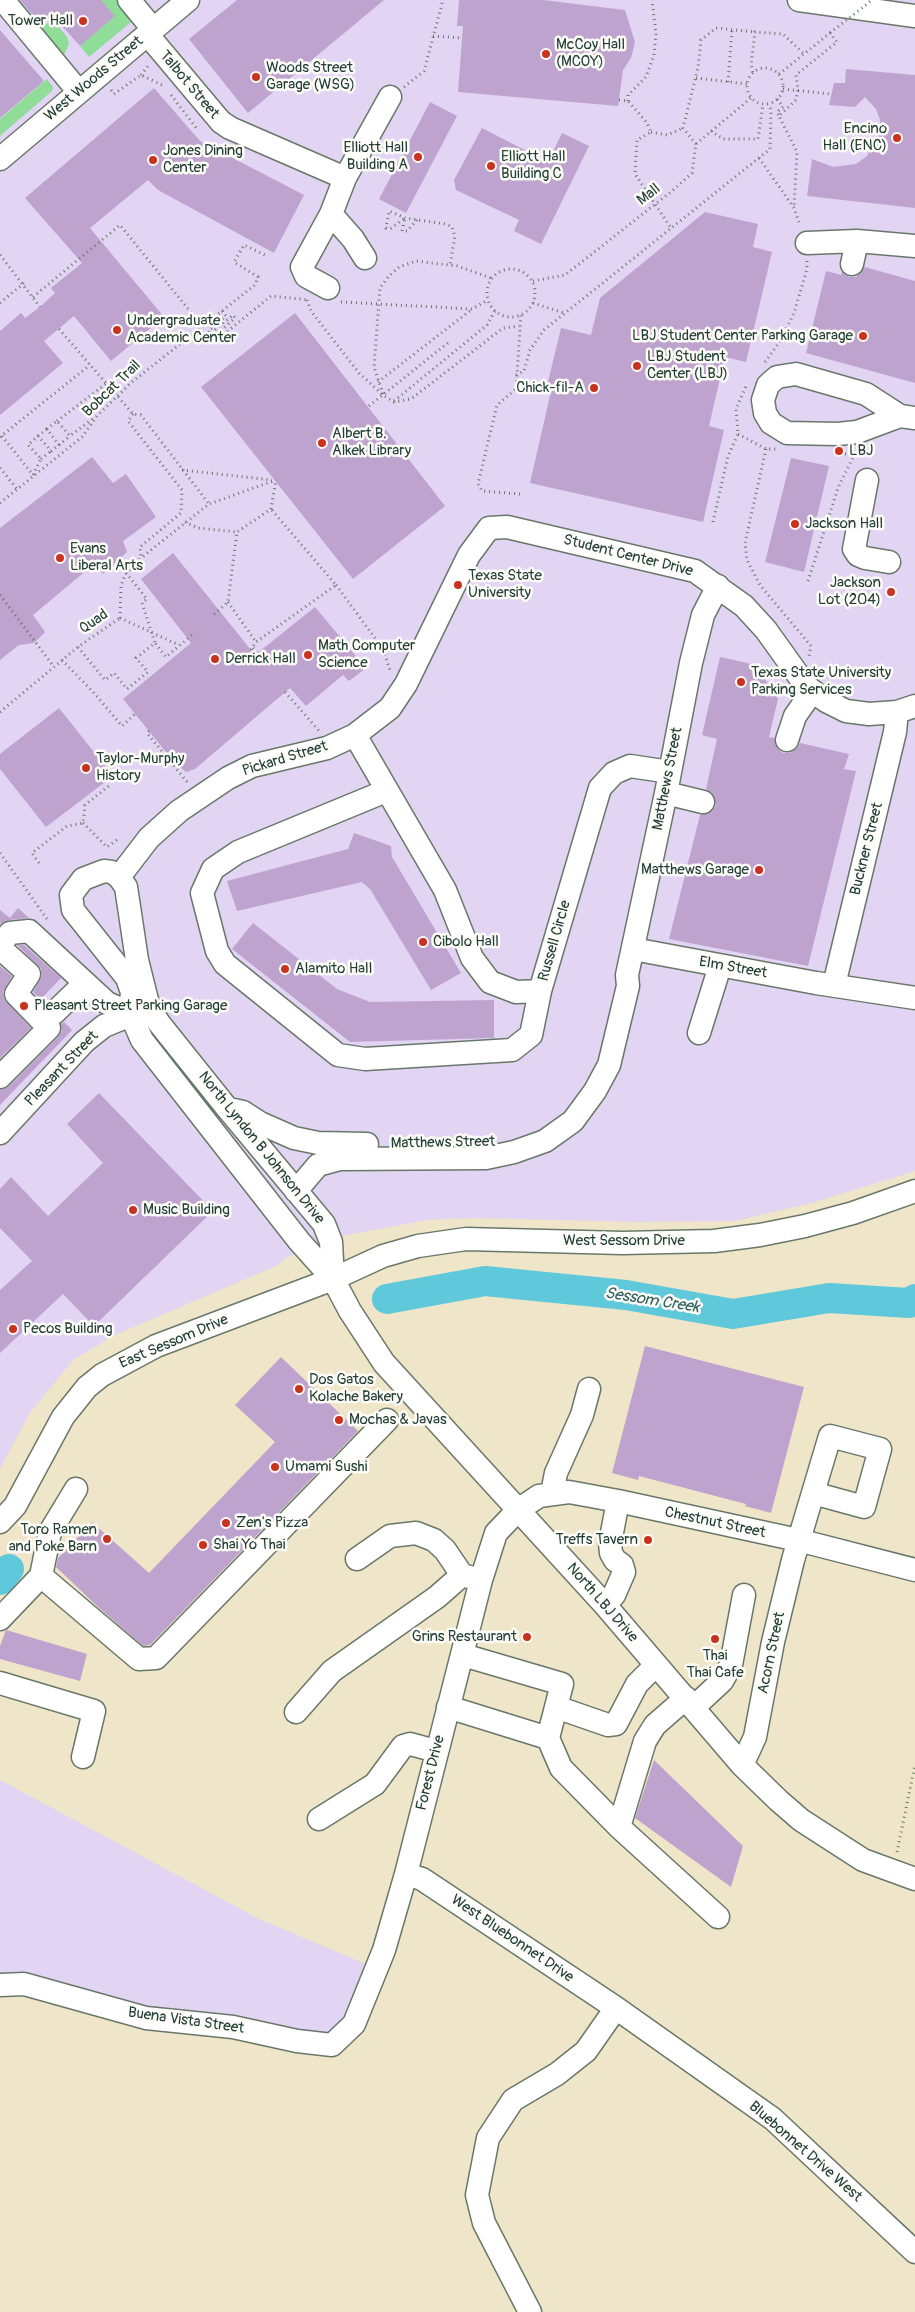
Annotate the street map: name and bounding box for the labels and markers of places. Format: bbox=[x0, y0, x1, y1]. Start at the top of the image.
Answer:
place label: Tower Hall bbox=[8, 12, 73, 30]
marker: Tower Hall bbox=[77, 15, 89, 27]
place label: McCoy Hall (MCOY) bbox=[556, 36, 625, 71]
marker: McCoy Hall (MCOY) bbox=[540, 48, 552, 60]
place label: Woods Street Garage (WSG) bbox=[266, 59, 355, 94]
marker: Woods Street Garage (WSG) bbox=[250, 71, 262, 83]
place label: Encino Hall (ENC) bbox=[823, 120, 887, 155]
marker: Encino Hall (ENC) bbox=[891, 132, 903, 144]
place label: Elliott Hall Building A bbox=[343, 139, 408, 174]
place label: Jones Dining Center bbox=[163, 142, 243, 177]
place label: Elliott Hall Building C bbox=[501, 148, 566, 183]
marker: Elliott Hall Building A bbox=[412, 151, 424, 163]
marker: Jones Dining Center bbox=[147, 154, 159, 166]
marker: Elliott Hall Building C bbox=[485, 160, 497, 172]
place label: Undergraduate Academic Center bbox=[127, 312, 236, 347]
marker: Undergraduate Academic Center bbox=[111, 324, 123, 336]
place label: LBJ Student Center Parking Garage bbox=[632, 327, 853, 345]
marker: LBJ Student Center Parking Garage bbox=[857, 330, 869, 342]
place label: LBJ Student Center (LBJ) bbox=[647, 348, 728, 383]
marker: LBJ Student Center (LBJ) bbox=[631, 360, 643, 372]
place label: Chick-fil-A bbox=[516, 379, 584, 397]
marker: Chick-fil-A bbox=[588, 382, 600, 394]
place label: Albert B. Alkek Library bbox=[332, 425, 411, 460]
marker: Albert B. Alkek Library bbox=[316, 437, 328, 449]
place label: LBJ bbox=[849, 442, 873, 460]
marker: LBJ bbox=[833, 445, 845, 457]
place label: Jackson Hall bbox=[805, 515, 883, 533]
marker: Jackson Hall bbox=[789, 518, 801, 530]
place label: Evans Liberal Arts bbox=[70, 540, 143, 575]
marker: Evans Liberal Arts bbox=[54, 552, 66, 564]
place label: Texas State University bbox=[468, 567, 542, 602]
place label: Jackson Lot (204) bbox=[818, 574, 881, 609]
marker: Texas State University bbox=[452, 579, 464, 591]
marker: Jackson Lot (204) bbox=[885, 586, 897, 598]
place label: Math Computer Science bbox=[318, 637, 415, 672]
marker: Math Computer Science bbox=[302, 649, 314, 661]
place label: Derrick Hall bbox=[225, 650, 296, 668]
marker: Derrick Hall bbox=[209, 653, 221, 665]
place label: Texas State University Parking Services bbox=[751, 664, 891, 699]
marker: Texas State University Parking Services bbox=[735, 676, 747, 688]
place label: Taylor-Murphy History bbox=[96, 750, 184, 785]
marker: Taylor-Murphy History bbox=[80, 762, 92, 774]
place label: Matthews Garage bbox=[641, 861, 749, 879]
marker: Matthews Garage bbox=[753, 864, 765, 876]
place label: Cibolo Hall bbox=[433, 933, 499, 951]
marker: Cibolo Hall bbox=[417, 936, 429, 948]
place label: Alamito Hall bbox=[295, 960, 372, 978]
marker: Alamito Hall bbox=[279, 963, 291, 975]
place label: Pleasant Street Parking Garage bbox=[34, 997, 227, 1015]
marker: Pleasant Street Parking Garage bbox=[18, 1000, 30, 1012]
place label: Music Building bbox=[143, 1201, 230, 1219]
marker: Music Building bbox=[127, 1204, 139, 1216]
place label: Pecos Building bbox=[23, 1320, 112, 1338]
marker: Pecos Building bbox=[7, 1323, 19, 1335]
place label: Dos Gatos Kolache Bakery bbox=[309, 1371, 403, 1406]
marker: Dos Gatos Kolache Bakery bbox=[293, 1383, 305, 1395]
place label: Mochas & Javas bbox=[349, 1411, 447, 1429]
marker: Mochas & Javas bbox=[333, 1414, 345, 1426]
place label: Umami Sushi bbox=[285, 1458, 367, 1476]
marker: Umami Sushi bbox=[269, 1461, 281, 1473]
place label: Zen's Pizza bbox=[236, 1514, 308, 1532]
marker: Zen's Pizza bbox=[220, 1517, 232, 1529]
place label: Toro Ramen and Poke Barn bbox=[9, 1521, 97, 1556]
place label: Treffs Tavern bbox=[556, 1531, 638, 1549]
marker: Toro Ramen and Poke Barn bbox=[101, 1533, 113, 1545]
marker: Treffs Tavern bbox=[642, 1534, 654, 1546]
place label: Shai Yo Thai bbox=[213, 1536, 285, 1554]
marker: Shai Yo Thai bbox=[197, 1539, 209, 1551]
place label: Grins Restaurant bbox=[412, 1628, 517, 1646]
marker: Grins Restaurant bbox=[521, 1631, 533, 1643]
marker: Thai Thai Cafe bbox=[709, 1633, 721, 1645]
place label: Thai Thai Cafe bbox=[686, 1647, 744, 1682]

